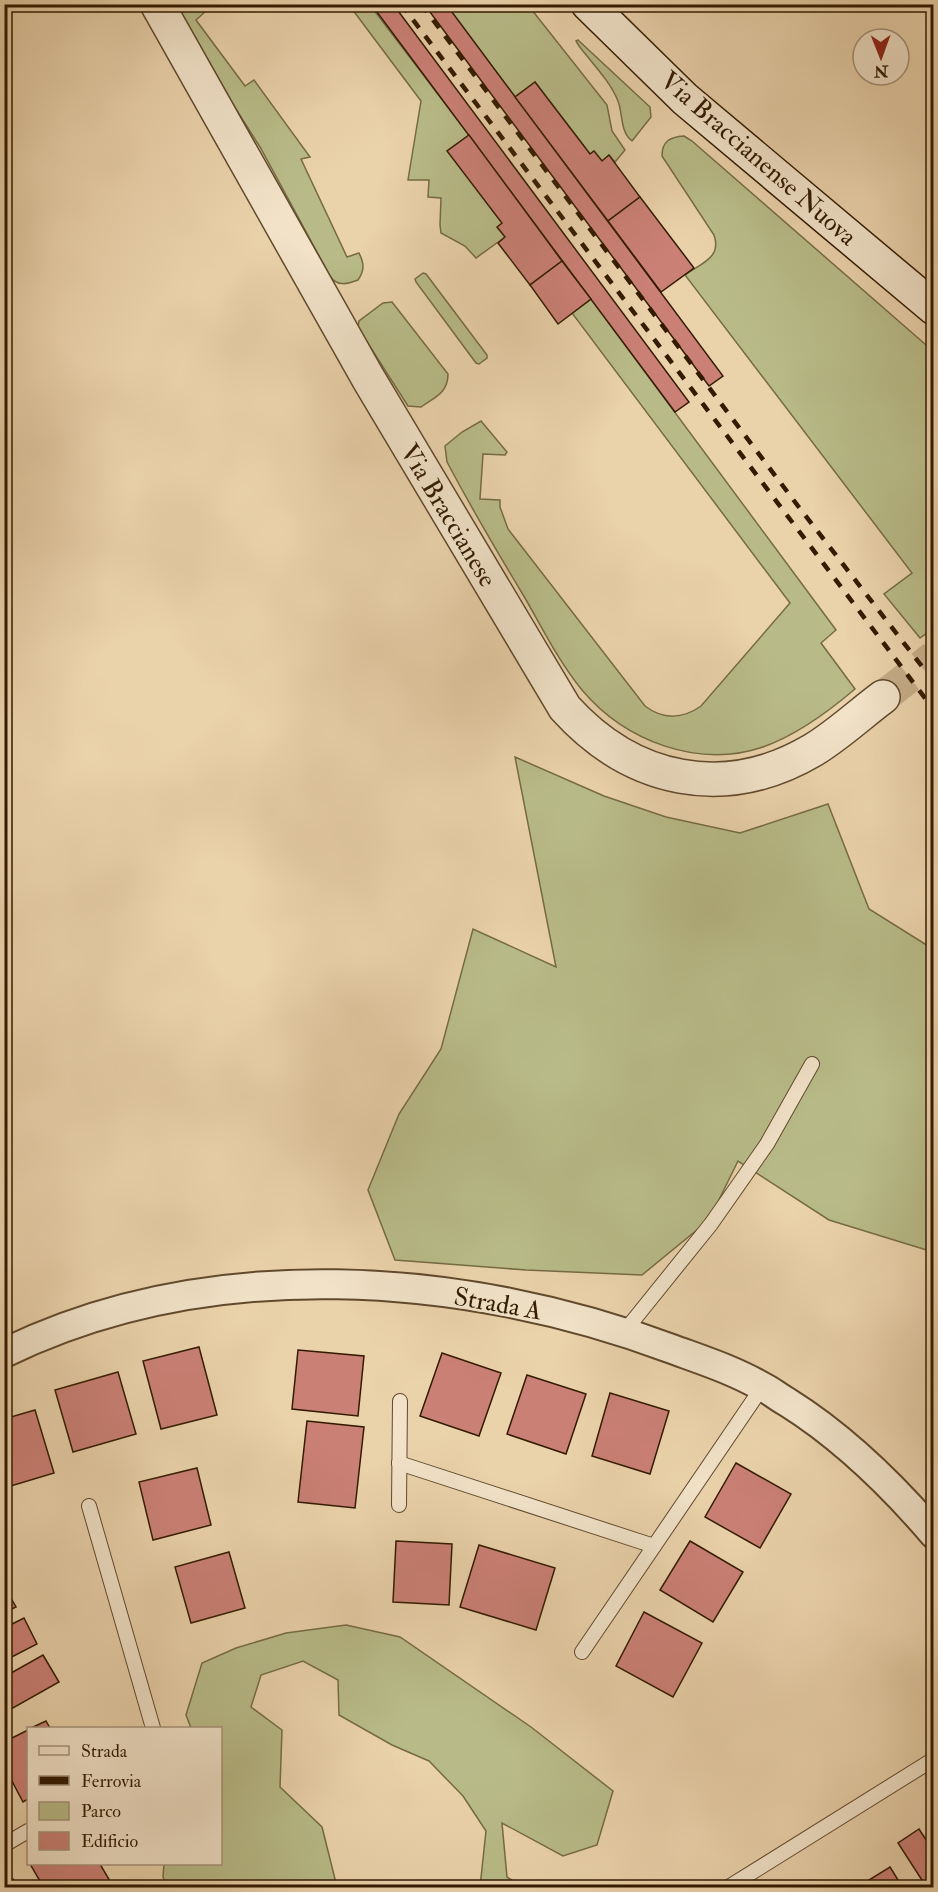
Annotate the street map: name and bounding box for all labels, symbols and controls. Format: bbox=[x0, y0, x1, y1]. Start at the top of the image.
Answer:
north arrow bbox=[851, 27, 911, 87]
text: N bbox=[873, 61, 890, 81]
street label: Via Braccianense Nuova bbox=[653, 65, 863, 253]
street label: Via Braccianese bbox=[393, 438, 503, 593]
street label: Strada A bbox=[451, 1281, 545, 1328]
legend bbox=[27, 1727, 222, 1865]
text: Strada bbox=[81, 1740, 128, 1763]
text: Ferrovia bbox=[81, 1770, 142, 1793]
text: Parco bbox=[81, 1800, 121, 1823]
text: Edificio bbox=[81, 1830, 138, 1853]

